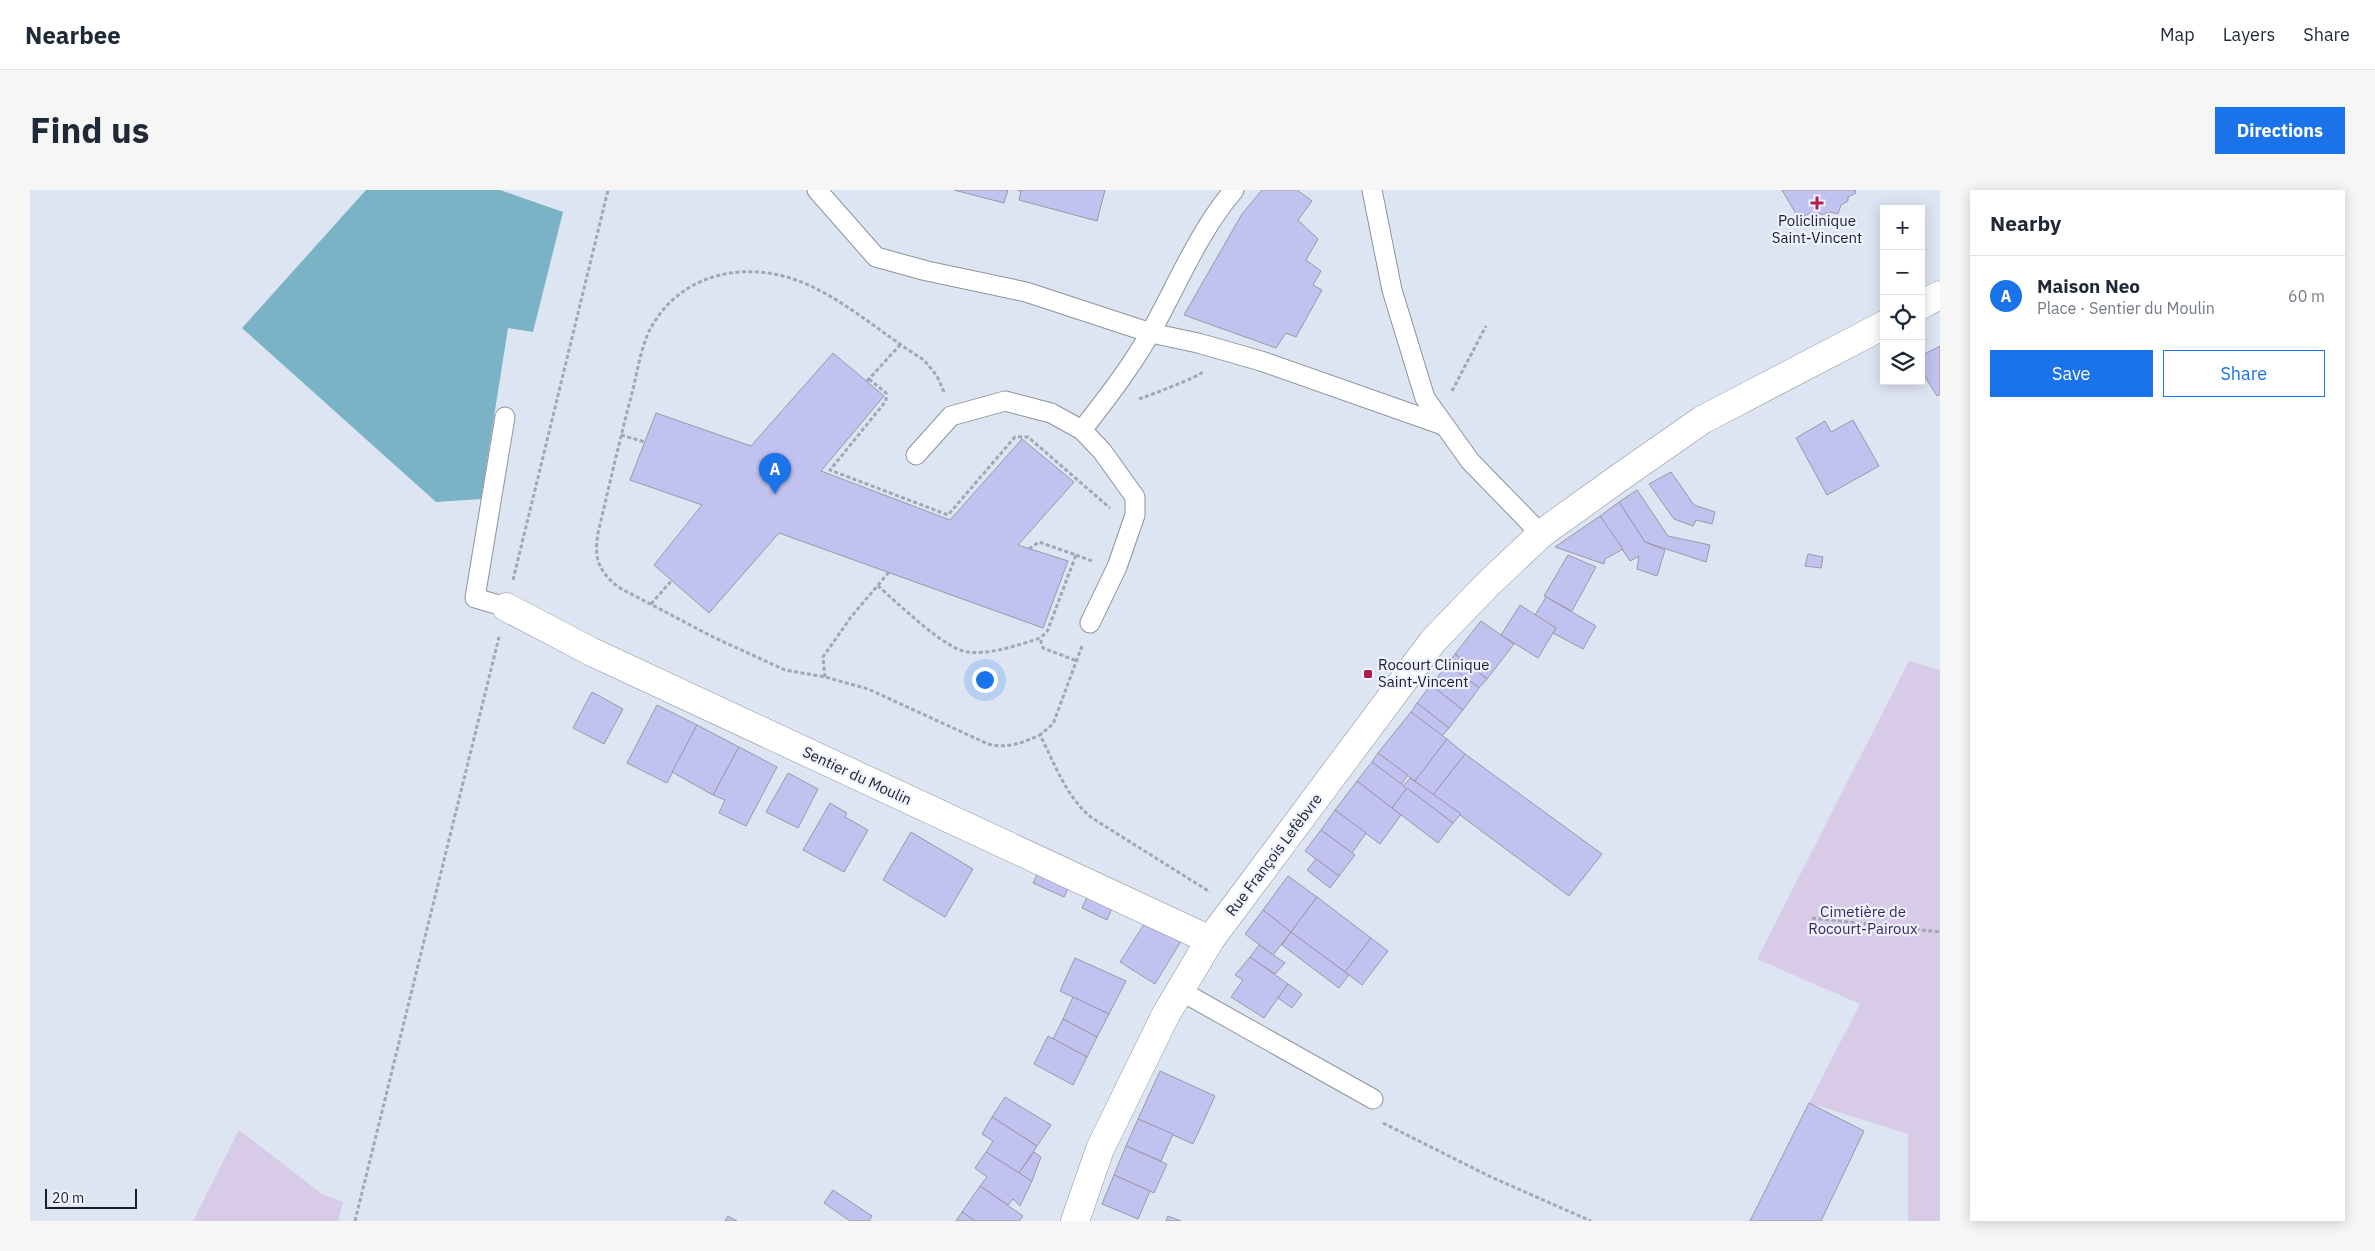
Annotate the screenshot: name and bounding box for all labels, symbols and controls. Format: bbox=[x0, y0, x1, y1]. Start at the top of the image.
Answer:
text: Nearbee bbox=[25, 19, 121, 51]
text: Map bbox=[2160, 23, 2195, 46]
text: Layers bbox=[2223, 23, 2275, 46]
text: Share bbox=[2303, 23, 2350, 46]
text: Find us bbox=[30, 107, 149, 153]
button: Directions bbox=[2215, 107, 2345, 154]
marker: Policlinique Saint-Vincent bbox=[1810, 196, 1824, 210]
map controls bbox=[1880, 205, 1925, 385]
button: + bbox=[1880, 205, 1925, 250]
text: Nearby bbox=[1990, 209, 2061, 237]
place label: Policlinique Saint-Vincent bbox=[1772, 211, 1862, 247]
button: − bbox=[1880, 250, 1925, 295]
text: Maison Neo bbox=[2037, 274, 2140, 298]
text: A bbox=[2001, 286, 2011, 306]
text: 60 m bbox=[2288, 286, 2325, 306]
button: locate bbox=[1880, 295, 1925, 340]
text: Place · Sentier du Moulin bbox=[2037, 298, 2215, 318]
button: layers bbox=[1880, 340, 1925, 385]
button: Save bbox=[1990, 350, 2153, 397]
button: Share bbox=[2163, 350, 2325, 397]
pin: A bbox=[759, 453, 791, 494]
place label: Rocourt Clinique Saint-Vincent bbox=[1378, 655, 1489, 691]
your location bbox=[972, 667, 998, 693]
marker: Rocourt Clinique Saint-Vincent bbox=[1362, 668, 1374, 680]
street label: Sentier du Moulin bbox=[800, 742, 915, 809]
street label: Rue François Lefèbvre bbox=[1221, 790, 1326, 920]
park label: Cimetière de Rocourt-Pairoux bbox=[1808, 902, 1918, 938]
scale bar bbox=[45, 1186, 138, 1209]
text: 20 m bbox=[52, 1189, 84, 1207]

